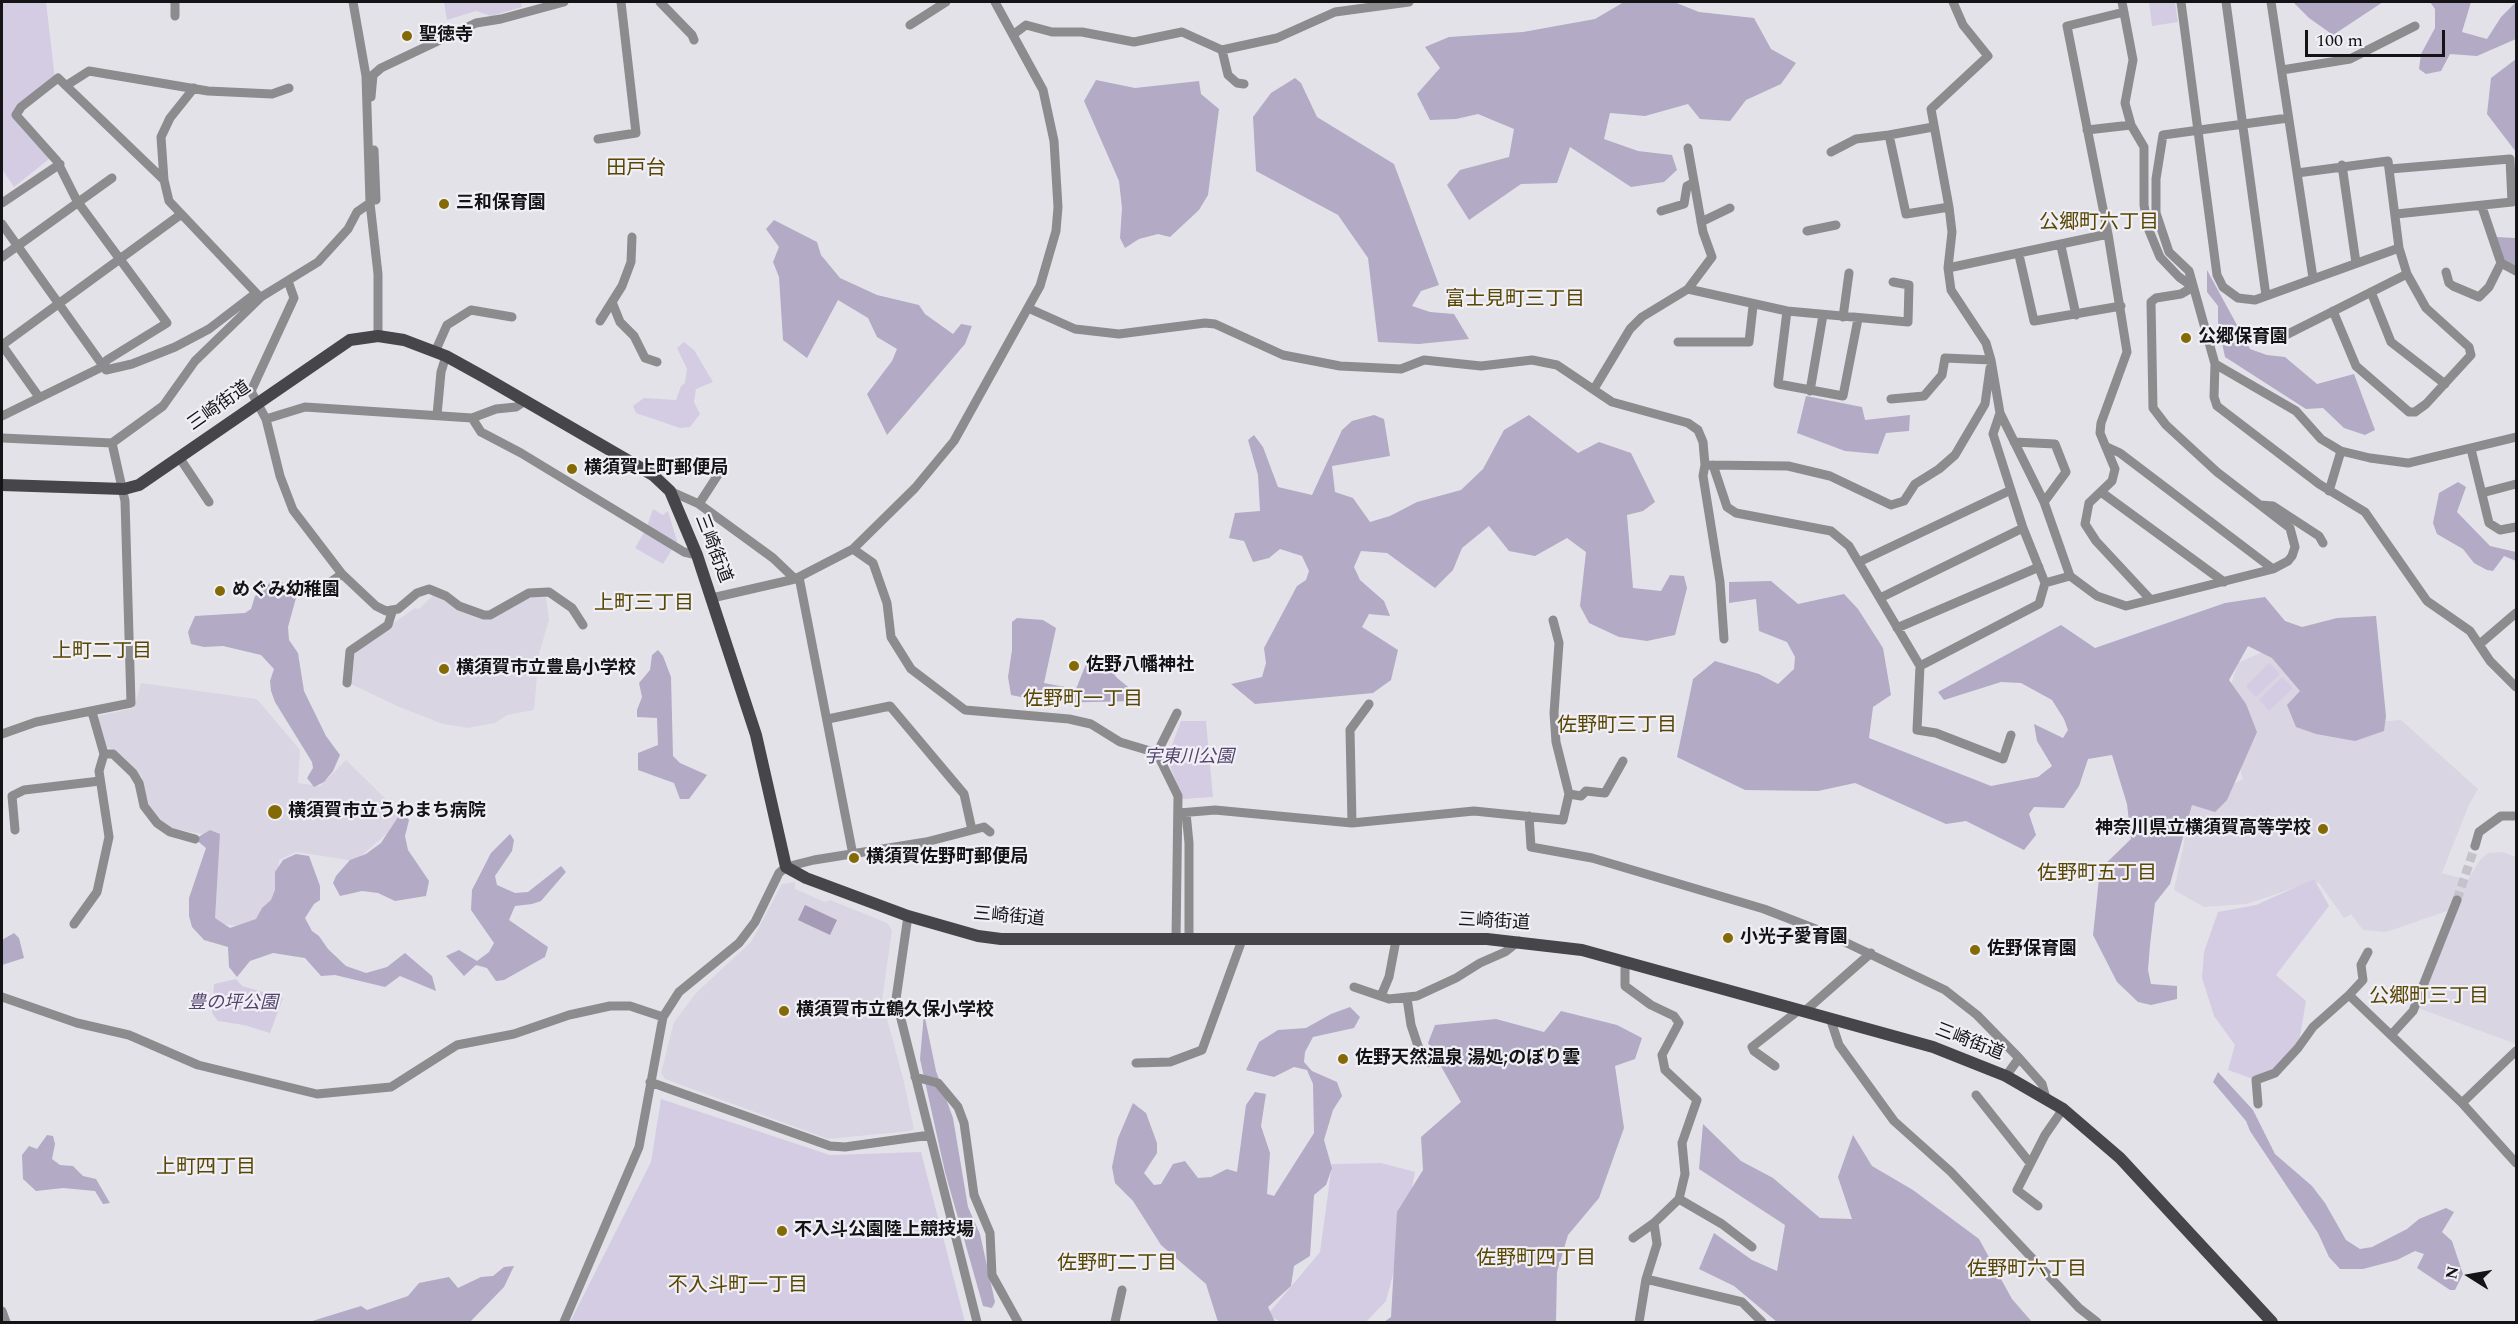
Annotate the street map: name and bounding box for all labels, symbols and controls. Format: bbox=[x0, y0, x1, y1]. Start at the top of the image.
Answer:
scale bar bbox=[2308, 18, 2448, 56]
place label: 聖徳寺 bbox=[419, 25, 473, 47]
text: 100 m bbox=[2316, 27, 2363, 54]
marker: 聖徳寺 bbox=[400, 29, 414, 43]
district label: 田戸台 bbox=[606, 158, 666, 182]
place label: 三和保育園 bbox=[456, 193, 546, 215]
marker: 三和保育園 bbox=[437, 197, 451, 211]
district label: 公郷町六丁目 bbox=[2039, 212, 2159, 236]
district label: 富士見町三丁目 bbox=[1445, 289, 1585, 313]
place label: 公郷保育園 bbox=[2198, 327, 2288, 349]
marker: 公郷保育園 bbox=[2179, 331, 2193, 345]
street label: 三崎街道 bbox=[184, 378, 256, 436]
place label: 横須賀上町郵便局 bbox=[584, 458, 728, 480]
marker: 横須賀上町郵便局 bbox=[565, 462, 579, 476]
street label: 三崎街道 bbox=[689, 512, 735, 586]
place label: めぐみ幼稚園 bbox=[232, 580, 340, 602]
marker: めぐみ幼稚園 bbox=[213, 584, 227, 598]
district label: 上町三丁目 bbox=[594, 593, 694, 617]
district label: 上町二丁目 bbox=[52, 641, 152, 665]
place label: 佐野八幡神社 bbox=[1086, 655, 1194, 677]
place label: 横須賀市立豊島小学校 bbox=[456, 658, 636, 680]
marker: 佐野八幡神社 bbox=[1067, 659, 1081, 673]
marker: 横須賀市立豊島小学校 bbox=[437, 662, 451, 676]
district label: 佐野町一丁目 bbox=[1023, 689, 1143, 713]
district label: 佐野町三丁目 bbox=[1557, 715, 1677, 739]
park label: 宇東川公園 bbox=[1144, 747, 1234, 769]
place label: 横須賀市立うわまち病院 bbox=[288, 801, 486, 823]
marker: 横須賀市立うわまち病院 bbox=[266, 803, 284, 821]
place label: 神奈川県立横須賀高等学校 bbox=[2095, 818, 2311, 840]
marker: 神奈川県立横須賀高等学校 bbox=[2316, 822, 2330, 836]
place label: 横須賀佐野町郵便局 bbox=[866, 847, 1028, 869]
marker: 横須賀佐野町郵便局 bbox=[847, 851, 861, 865]
district label: 佐野町五丁目 bbox=[2037, 863, 2157, 887]
street label: 三崎街道 bbox=[972, 904, 1046, 932]
street label: 三崎街道 bbox=[1457, 910, 1531, 936]
place label: 小光子愛育園 bbox=[1740, 927, 1848, 949]
marker: 小光子愛育園 bbox=[1721, 931, 1735, 945]
place label: 佐野保育園 bbox=[1987, 939, 2077, 961]
marker: 佐野保育園 bbox=[1968, 943, 1982, 957]
district label: 公郷町三丁目 bbox=[2369, 986, 2489, 1010]
park label: 豊の坪公園 bbox=[188, 993, 278, 1015]
place label: 横須賀市立鶴久保小学校 bbox=[796, 1000, 994, 1022]
marker: 横須賀市立鶴久保小学校 bbox=[777, 1004, 791, 1018]
street label: 三崎街道 bbox=[1932, 1020, 2006, 1066]
place label: 佐野天然温泉 湯処;のぼり雲 bbox=[1355, 1048, 1580, 1070]
marker: 佐野天然温泉 湯処;のぼり雲 bbox=[1336, 1052, 1350, 1066]
district label: 上町四丁目 bbox=[156, 1157, 256, 1181]
place label: 不入斗公園陸上競技場 bbox=[794, 1220, 974, 1242]
marker: 不入斗公園陸上競技場 bbox=[775, 1224, 789, 1238]
north arrow bbox=[2440, 1246, 2500, 1306]
district label: 佐野町四丁目 bbox=[1476, 1248, 1596, 1272]
district label: 佐野町二丁目 bbox=[1057, 1253, 1177, 1277]
district label: 佐野町六丁目 bbox=[1967, 1259, 2087, 1283]
text: N bbox=[2439, 1264, 2465, 1281]
district label: 不入斗町一丁目 bbox=[668, 1275, 808, 1299]

